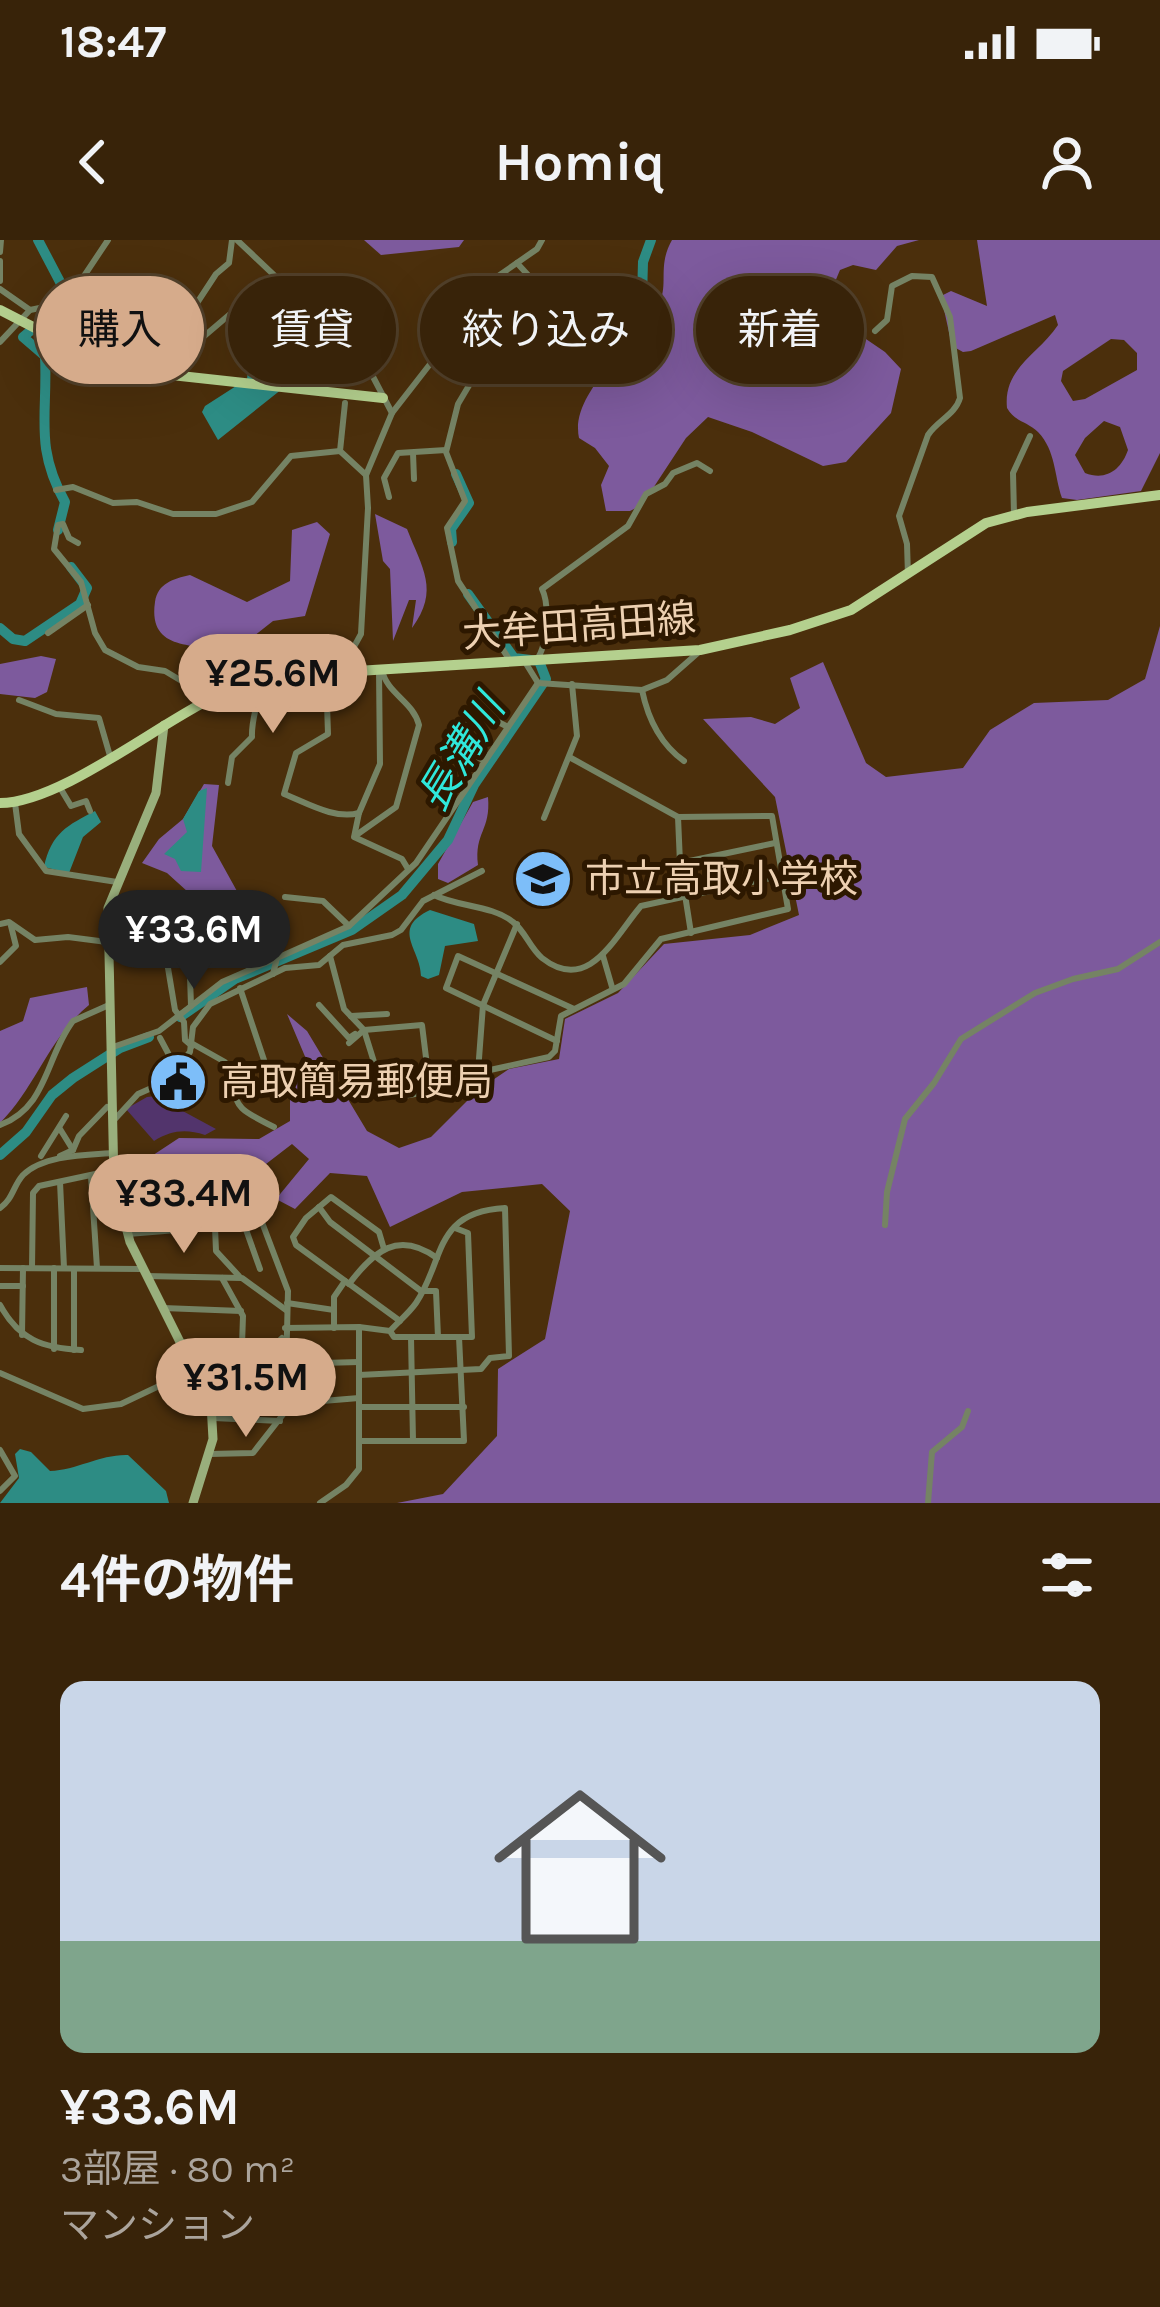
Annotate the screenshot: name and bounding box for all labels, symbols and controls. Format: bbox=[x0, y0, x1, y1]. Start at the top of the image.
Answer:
text: 18:47 bbox=[60, 16, 166, 68]
icon: back bbox=[60, 129, 126, 195]
icon: person bbox=[1034, 129, 1100, 195]
text: Homiq bbox=[495, 130, 665, 194]
chip: 購入 bbox=[36, 276, 204, 384]
chip: 賃貸 bbox=[228, 276, 396, 384]
chip: 絞り込み bbox=[420, 276, 672, 384]
chip: 新着 bbox=[696, 276, 864, 384]
street label: 大牟田高田線 bbox=[461, 595, 697, 657]
pin: ¥25.6M bbox=[175, 634, 371, 736]
text: ¥25.6M bbox=[205, 650, 341, 696]
water label: 長溝川 bbox=[407, 683, 517, 820]
school or university icon: 市立高取小学校 bbox=[512, 848, 574, 910]
place label: 市立高取小学校 bbox=[585, 856, 858, 902]
pin: ¥33.6M bbox=[96, 890, 292, 992]
text: ¥33.6M bbox=[125, 906, 263, 952]
public building icon: 高取簡易郵便局 bbox=[147, 1051, 209, 1113]
place label: 高取簡易郵便局 bbox=[220, 1059, 493, 1105]
pin: ¥33.4M bbox=[86, 1154, 282, 1256]
text: ¥33.4M bbox=[115, 1170, 253, 1216]
pin: ¥31.5M bbox=[148, 1338, 344, 1440]
text: ¥31.5M bbox=[183, 1354, 309, 1400]
icon: filters bbox=[1034, 1542, 1100, 1608]
text: 4件の物件 bbox=[60, 1550, 294, 1610]
icon: home bbox=[472, 1759, 688, 1975]
text: ¥33.6M bbox=[60, 2077, 240, 2137]
text: 3部屋 · 80 m² bbox=[60, 2146, 295, 2192]
text: マンション bbox=[60, 2202, 255, 2248]

